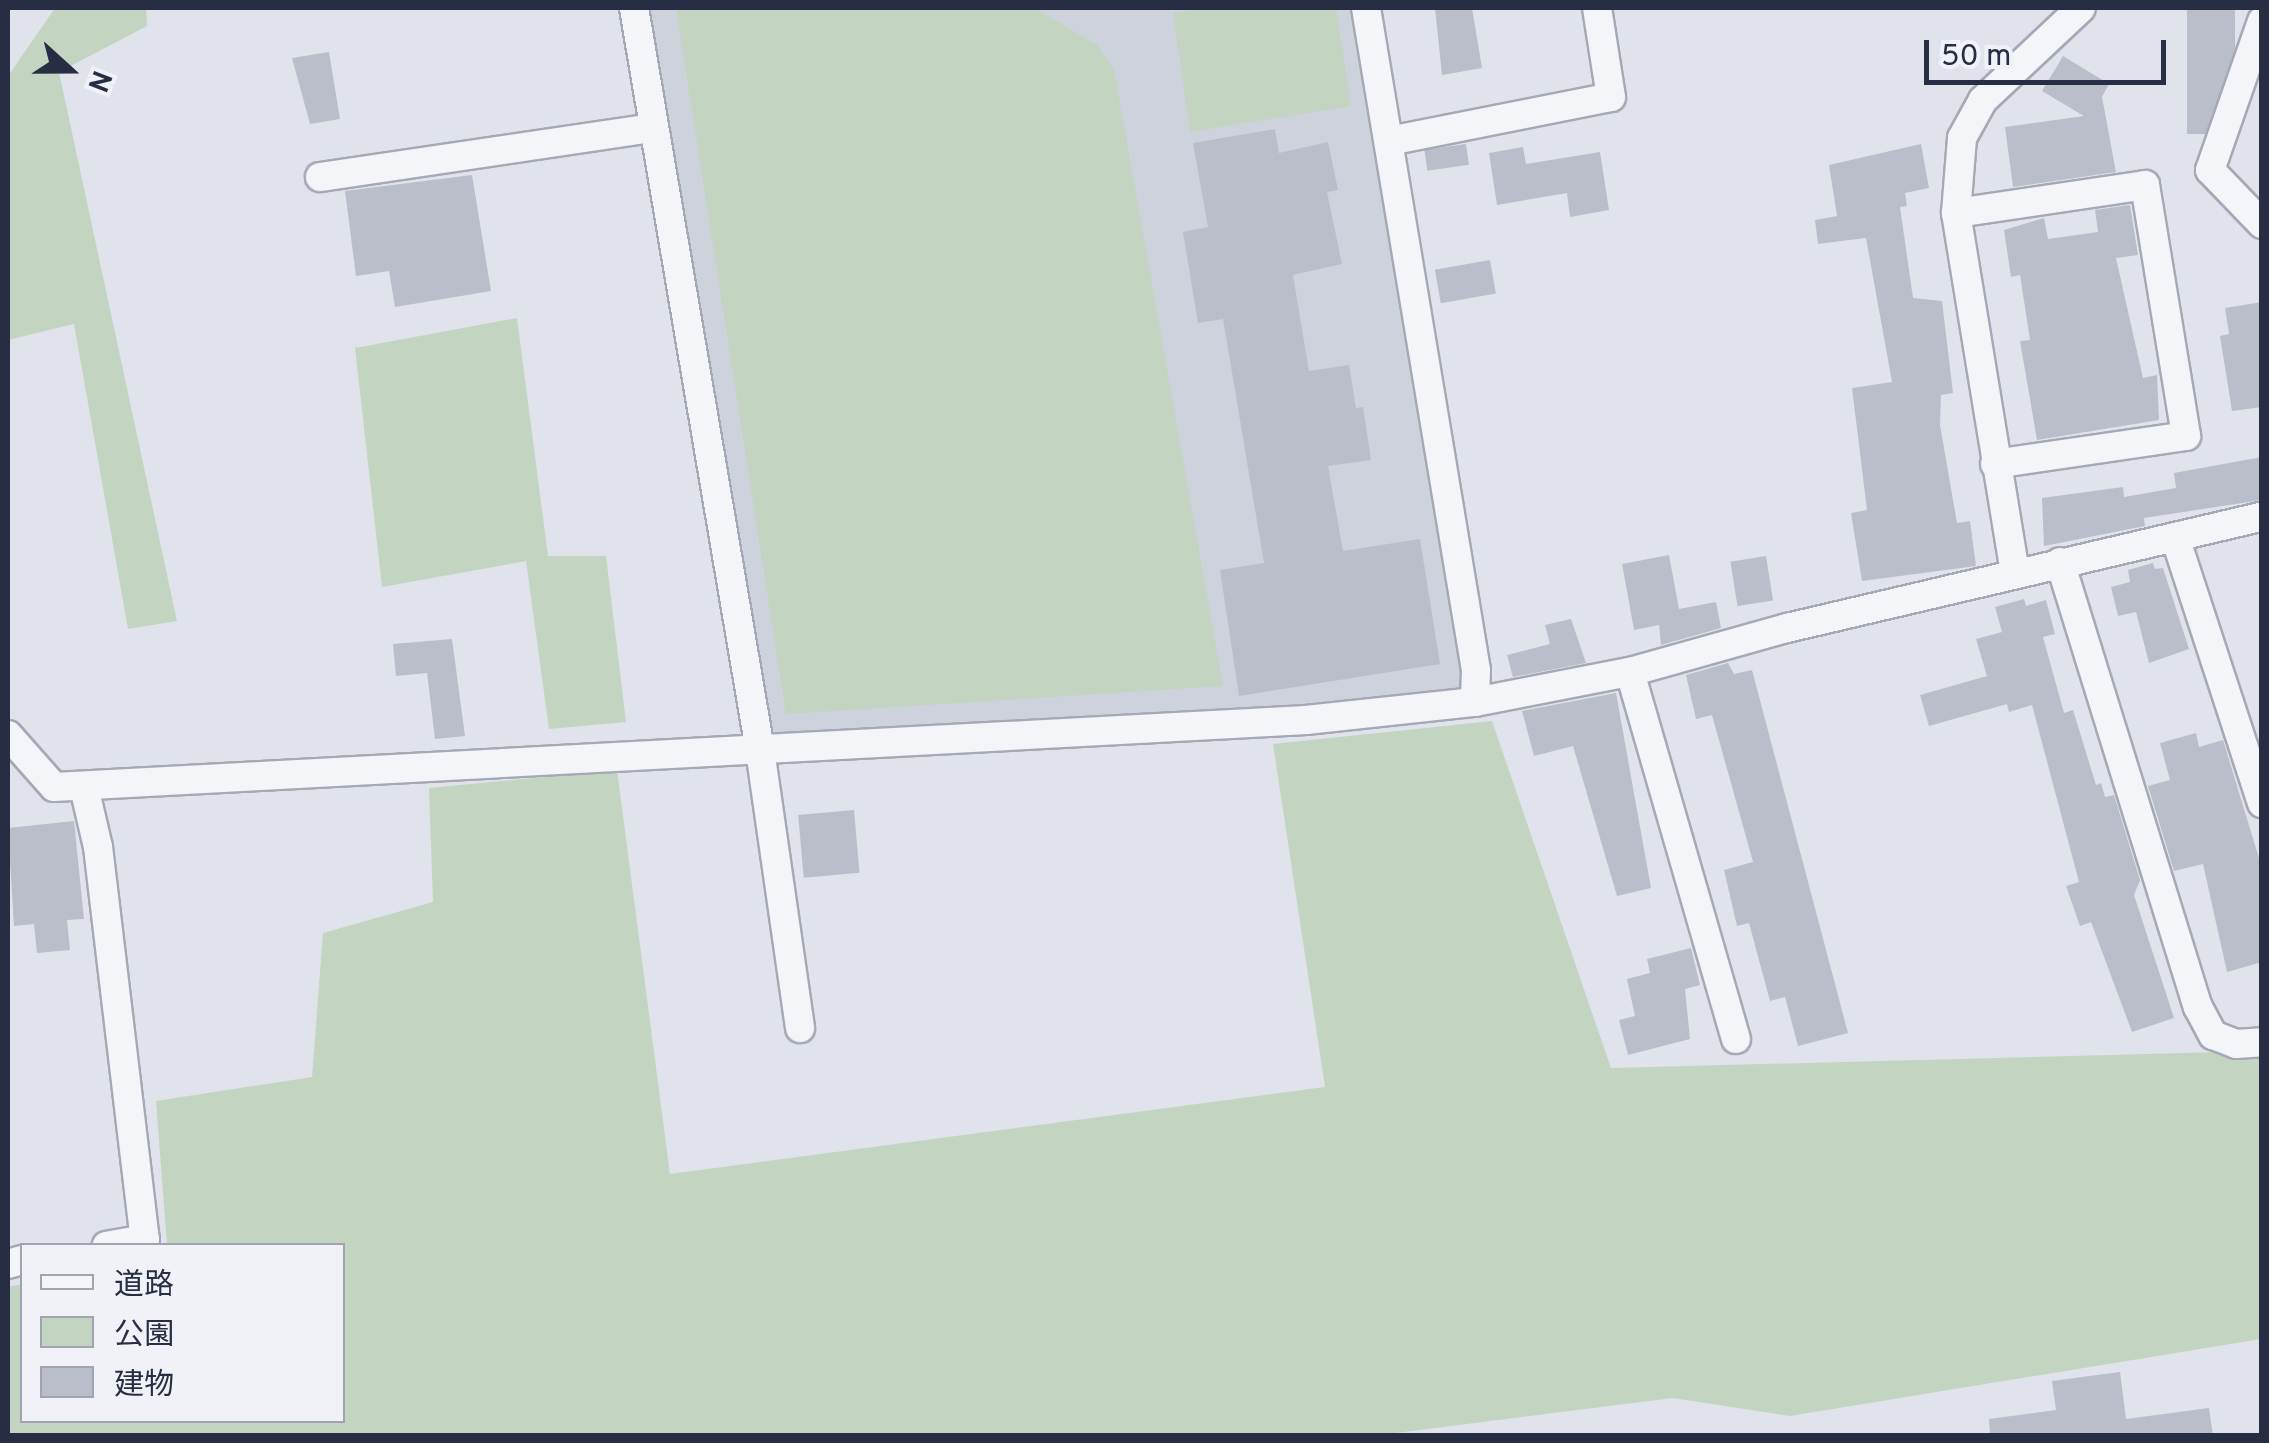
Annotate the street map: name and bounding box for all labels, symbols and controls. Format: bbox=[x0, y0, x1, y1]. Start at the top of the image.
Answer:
north arrow bbox=[20, 20, 120, 120]
scale bar bbox=[1929, 20, 2172, 82]
text: 50 m bbox=[1941, 39, 2011, 76]
text: N bbox=[78, 65, 118, 97]
legend bbox=[20, 1243, 345, 1423]
text: 道路 bbox=[114, 1268, 174, 1305]
text: 公園 bbox=[114, 1318, 174, 1355]
text: 建物 bbox=[114, 1368, 174, 1405]

